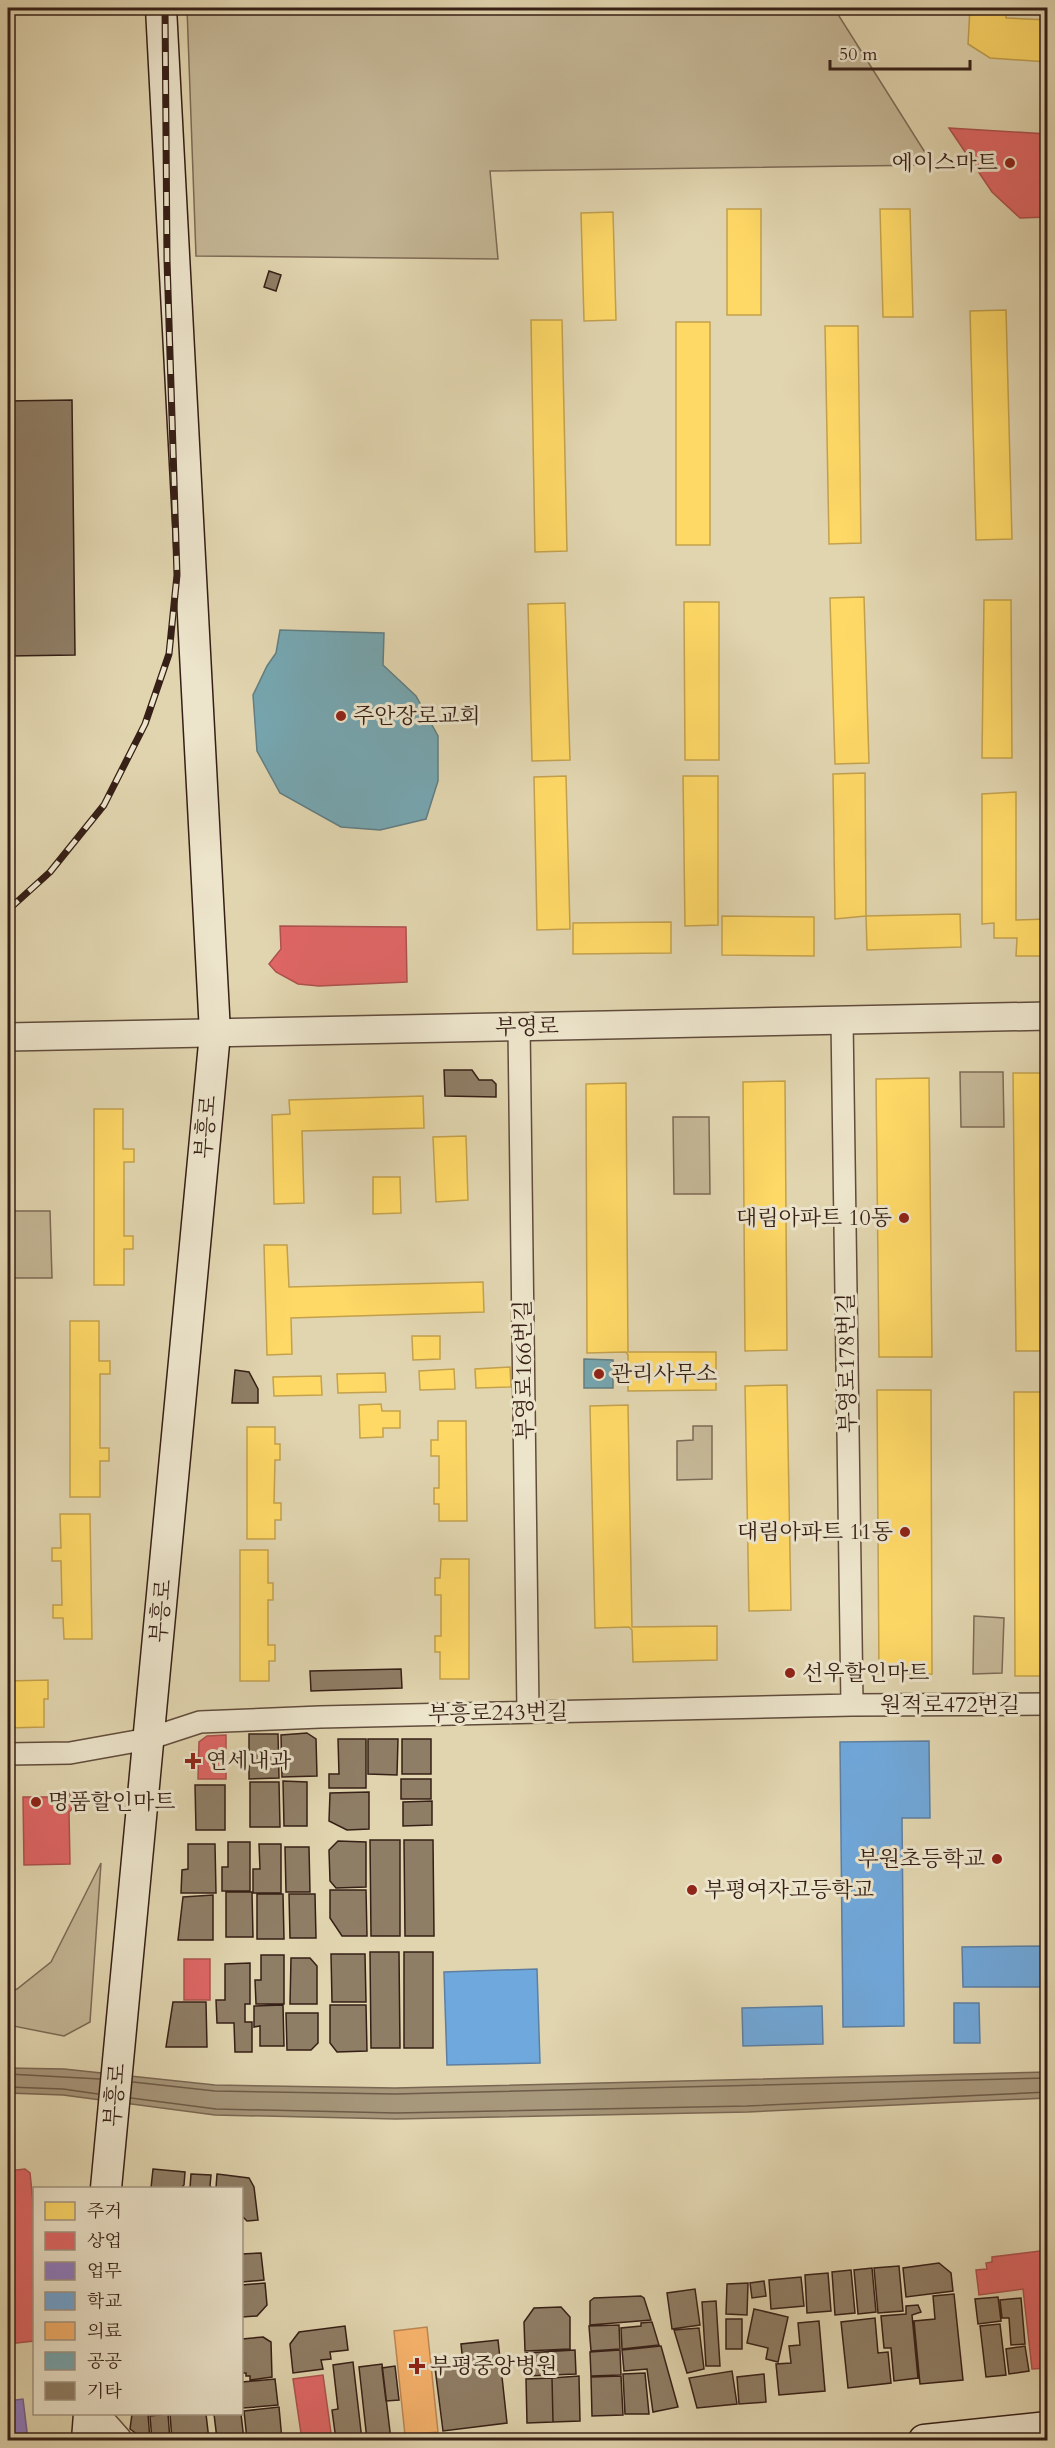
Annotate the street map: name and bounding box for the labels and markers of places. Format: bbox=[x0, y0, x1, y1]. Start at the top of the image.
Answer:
place label: 에이스마트 bbox=[892, 148, 998, 178]
marker: 에이스마트 bbox=[1003, 156, 1017, 170]
place label: 주안장로교회 bbox=[353, 701, 481, 731]
marker: 주안장로교회 bbox=[334, 709, 348, 723]
place label: 대림아파트 10동 bbox=[736, 1203, 892, 1233]
marker: 대림아파트 10동 bbox=[897, 1211, 911, 1225]
place label: 관리사무소 bbox=[611, 1359, 717, 1389]
marker: 관리사무소 bbox=[592, 1367, 606, 1381]
place label: 대림아파트 11동 bbox=[737, 1517, 893, 1547]
marker: 대림아파트 11동 bbox=[898, 1525, 912, 1539]
place label: 선우할인마트 bbox=[802, 1658, 930, 1688]
marker: 선우할인마트 bbox=[783, 1666, 797, 1680]
place label: 연세내과 bbox=[206, 1746, 292, 1776]
marker: 연세내과 bbox=[184, 1752, 202, 1770]
place label: 명품할인마트 bbox=[48, 1787, 176, 1817]
marker: 명품할인마트 bbox=[29, 1795, 43, 1809]
place label: 부원초등학교 bbox=[857, 1844, 985, 1874]
marker: 부원초등학교 bbox=[990, 1852, 1004, 1866]
place label: 부평여자고등학교 bbox=[704, 1875, 874, 1905]
marker: 부평여자고등학교 bbox=[685, 1883, 699, 1897]
place label: 부평중앙병원 bbox=[430, 2351, 558, 2381]
marker: 부평중앙병원 bbox=[408, 2357, 426, 2375]

